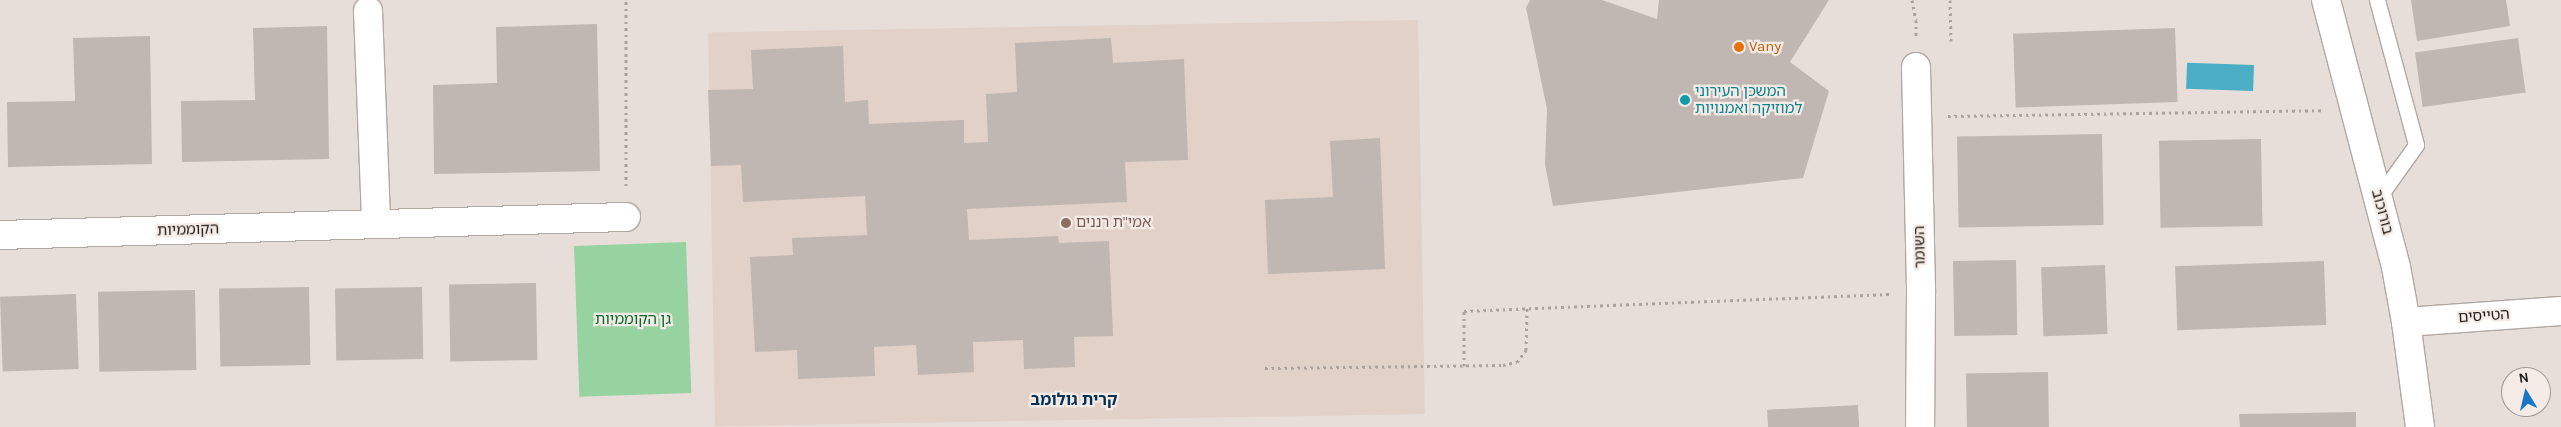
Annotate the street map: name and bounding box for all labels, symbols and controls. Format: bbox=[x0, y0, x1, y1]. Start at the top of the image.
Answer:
place label: Vany bbox=[1749, 38, 1781, 56]
marker: Vany bbox=[1733, 41, 1745, 53]
place label: המשכן העירוני למוזיקה ואמנויות bbox=[1695, 82, 1802, 117]
marker: המשכן העירוני למוזיקה ואמנויות bbox=[1679, 94, 1691, 106]
street label: בורוכוב bbox=[2367, 187, 2397, 237]
place label: אמי"ת רננים bbox=[1076, 214, 1151, 232]
marker: אמי"ת רננים bbox=[1060, 217, 1072, 229]
street label: הקוממיות bbox=[157, 220, 219, 240]
street label: השומר bbox=[1911, 226, 1929, 268]
street label: הטייסים bbox=[2458, 305, 2510, 327]
park label: גן הקוממיות bbox=[595, 311, 671, 329]
north arrow bbox=[2501, 367, 2551, 417]
text: N bbox=[2517, 368, 2530, 387]
district label: קרית גולומב bbox=[1031, 390, 1117, 410]

